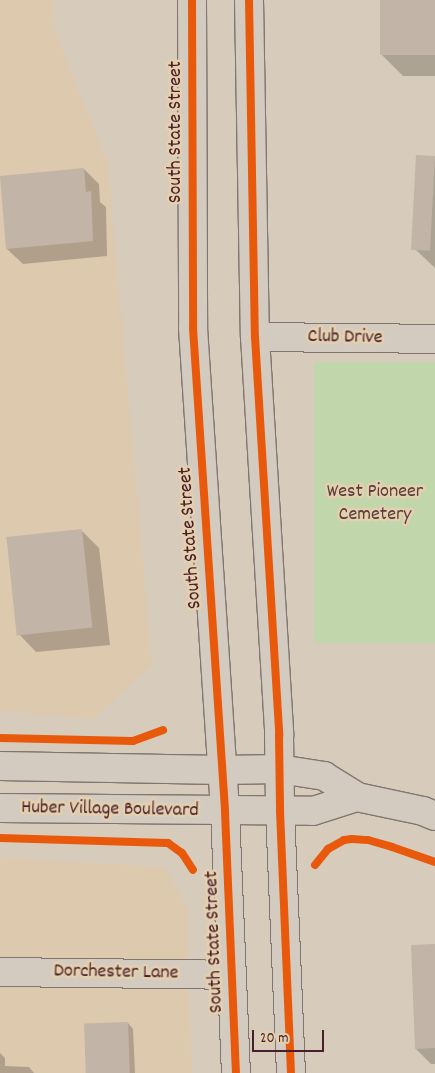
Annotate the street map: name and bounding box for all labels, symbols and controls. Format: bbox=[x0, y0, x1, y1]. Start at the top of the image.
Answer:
street label: South State Street bbox=[164, 61, 188, 203]
street label: Club Drive bbox=[307, 325, 383, 351]
street label: South State Street bbox=[174, 466, 208, 610]
park label: West Pioneer Cemetery bbox=[327, 480, 423, 527]
street label: Huber Village Boulevard bbox=[21, 796, 199, 824]
street label: South State Street bbox=[201, 870, 229, 1014]
street label: Dorchester Lane bbox=[53, 960, 179, 986]
scale bar bbox=[255, 1020, 328, 1052]
text: 20 m bbox=[260, 1028, 288, 1050]

